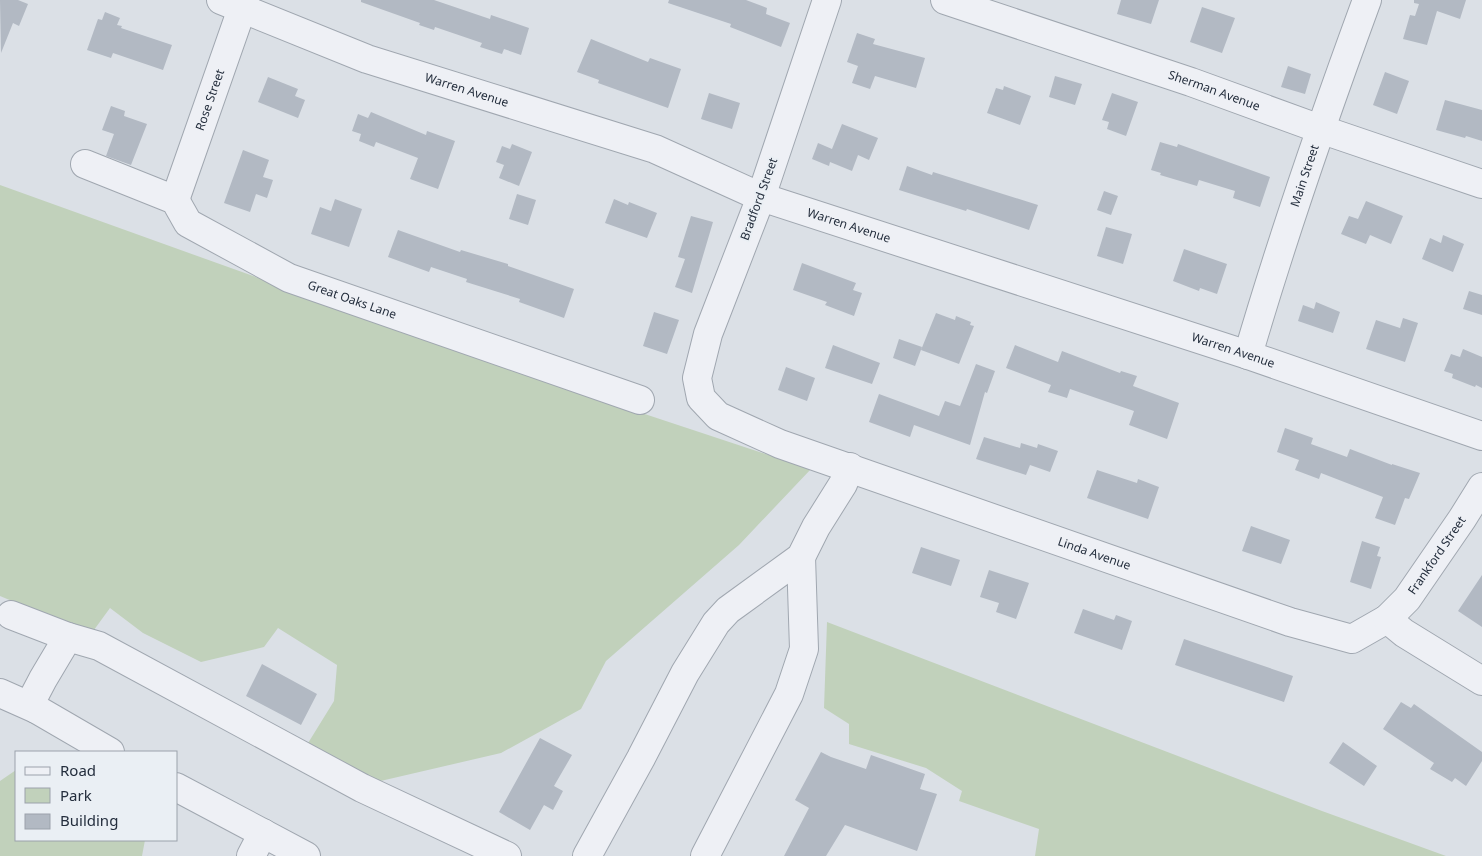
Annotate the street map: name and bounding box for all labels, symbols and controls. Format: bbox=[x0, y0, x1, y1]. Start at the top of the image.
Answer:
street label: Rose Street bbox=[191, 66, 228, 133]
street label: Sherman Avenue bbox=[1166, 66, 1263, 115]
street label: Warren Avenue bbox=[423, 69, 511, 111]
street label: Main Street bbox=[1286, 142, 1323, 209]
street label: Bradford Street bbox=[736, 155, 782, 242]
street label: Warren Avenue bbox=[805, 204, 893, 247]
street label: Great Oaks Lane bbox=[305, 276, 399, 323]
street label: Warren Avenue bbox=[1189, 328, 1277, 372]
street label: Frankford Street bbox=[1403, 512, 1470, 598]
street label: Linda Avenue bbox=[1056, 533, 1133, 574]
legend bbox=[15, 751, 178, 841]
text: Road bbox=[60, 760, 96, 780]
text: Park bbox=[60, 785, 92, 805]
text: Building bbox=[60, 810, 118, 830]

